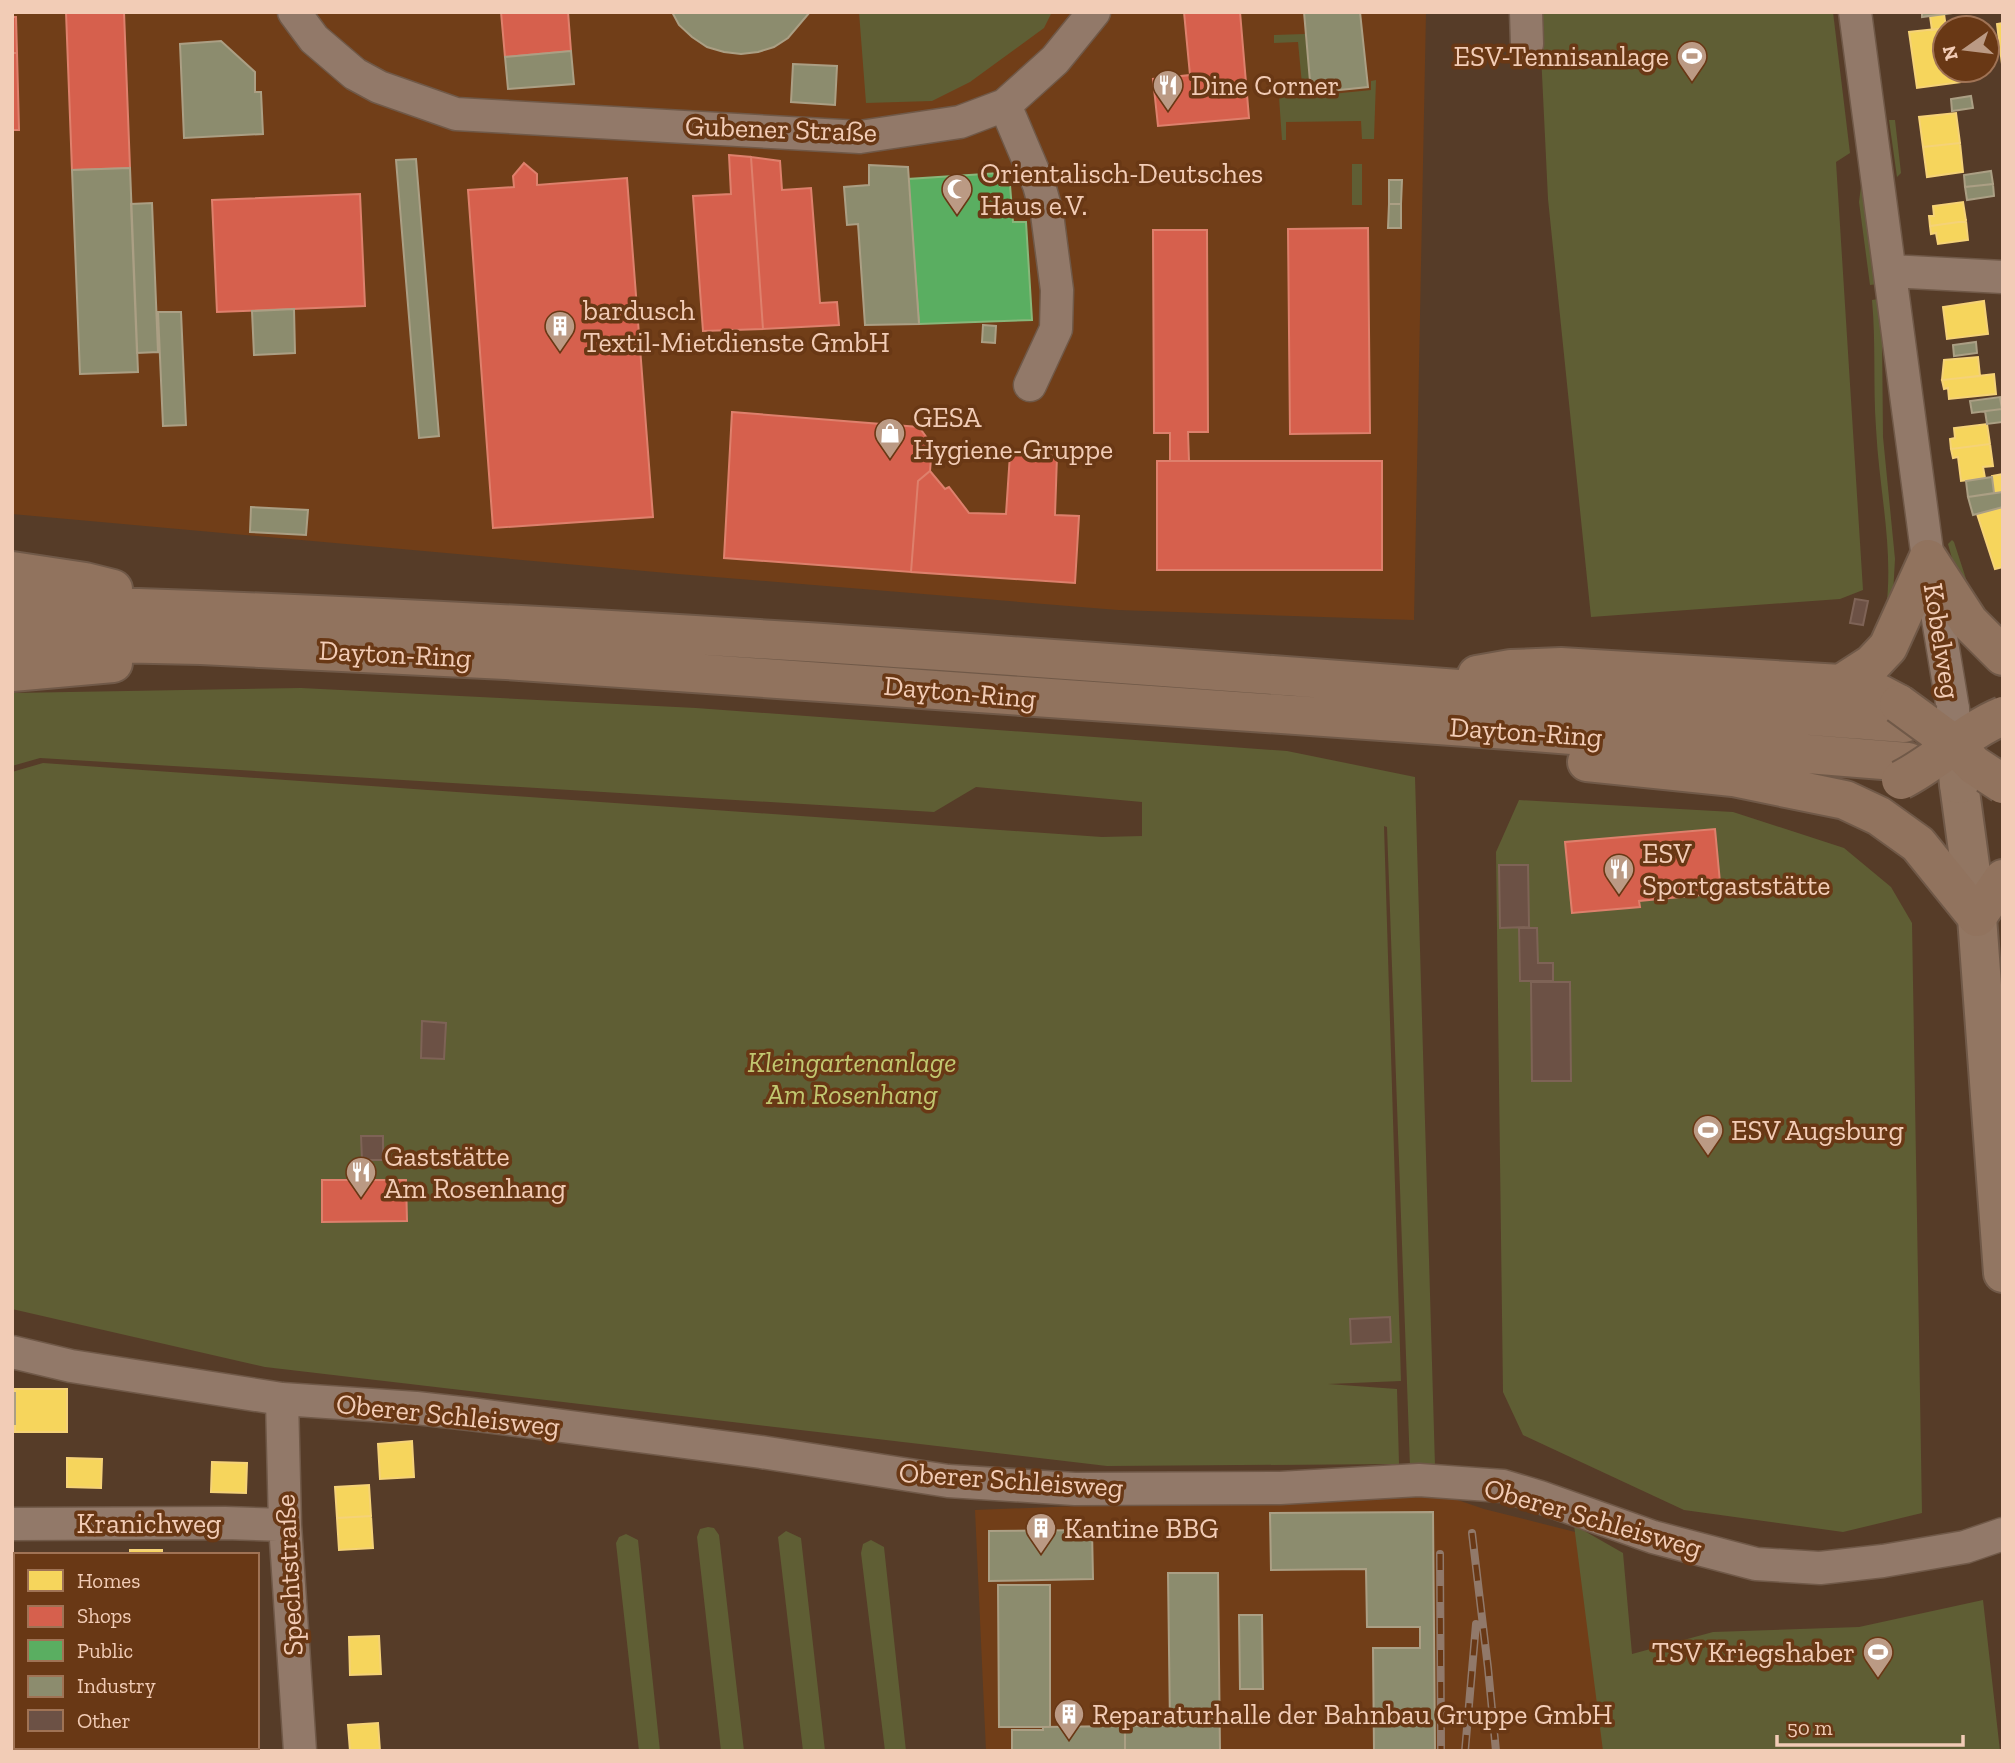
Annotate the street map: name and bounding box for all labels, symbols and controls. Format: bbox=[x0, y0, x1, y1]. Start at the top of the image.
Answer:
north arrow bbox=[1931, 14, 2001, 84]
sports icon: ESV-Tennisanlage bbox=[1675, 39, 1709, 83]
place label: ESV-Tennisanlage bbox=[1454, 40, 1669, 73]
text: N bbox=[1937, 43, 1963, 63]
restaurant icon: Dine Corner bbox=[1151, 68, 1185, 112]
place label: Dine Corner bbox=[1191, 69, 1339, 102]
street label: Gubener Straße bbox=[684, 109, 878, 149]
place label: Orientalisch-Deutsches Haus e.V. bbox=[980, 157, 1263, 222]
mosque icon: Orientalisch-Deutsches Haus e.V. bbox=[940, 172, 974, 216]
place label: bardusch Textil-Mietdienste GmbH bbox=[582, 294, 890, 359]
building icon: bardusch Textil-Mietdienste GmbH bbox=[543, 309, 577, 353]
place label: GESA Hygiene-Gruppe bbox=[913, 401, 1113, 466]
shop icon: GESA Hygiene-Gruppe bbox=[873, 416, 907, 460]
street label: Kobelweg bbox=[1917, 581, 1967, 701]
street label: Dayton-Ring bbox=[318, 634, 472, 674]
street label: Dayton-Ring bbox=[882, 669, 1038, 715]
street label: Dayton-Ring bbox=[1449, 710, 1603, 754]
place label: ESV Sportgaststätte bbox=[1642, 837, 1830, 902]
restaurant icon: ESV Sportgaststätte bbox=[1602, 852, 1636, 896]
park label: Kleingartenanlage Am Rosenhang bbox=[748, 1046, 956, 1111]
sports icon: ESV Augsburg bbox=[1691, 1113, 1725, 1157]
place label: ESV Augsburg bbox=[1731, 1114, 1904, 1147]
place label: Gaststätte Am Rosenhang bbox=[384, 1140, 566, 1205]
restaurant icon: Gaststätte Am Rosenhang bbox=[344, 1155, 378, 1199]
street label: Oberer Schleisweg bbox=[334, 1387, 562, 1443]
street label: Oberer Schleisweg bbox=[898, 1456, 1124, 1504]
street label: Oberer Schleisweg bbox=[1480, 1471, 1706, 1565]
street label: Spechtstraße bbox=[268, 1493, 310, 1657]
street label: Kranichweg bbox=[77, 1507, 221, 1540]
building icon: Kantine BBG bbox=[1024, 1511, 1058, 1555]
place label: Kantine BBG bbox=[1064, 1512, 1219, 1545]
legend bbox=[14, 1553, 259, 1749]
text: Homes bbox=[77, 1568, 140, 1593]
text: Shops bbox=[77, 1603, 131, 1628]
sports icon: TSV Kriegshaber bbox=[1861, 1635, 1895, 1679]
place label: TSV Kriegshaber bbox=[1652, 1636, 1855, 1669]
text: Public bbox=[77, 1638, 133, 1663]
text: Industry bbox=[77, 1673, 156, 1698]
building icon: Reparaturhalle der Bahnbau Gruppe GmbH bbox=[1052, 1697, 1086, 1741]
place label: Reparaturhalle der Bahnbau Gruppe GmbH bbox=[1092, 1698, 1613, 1731]
scale bar bbox=[1777, 1704, 1962, 1748]
text: Other bbox=[77, 1708, 131, 1733]
text: 50 m bbox=[1787, 1715, 1833, 1740]

